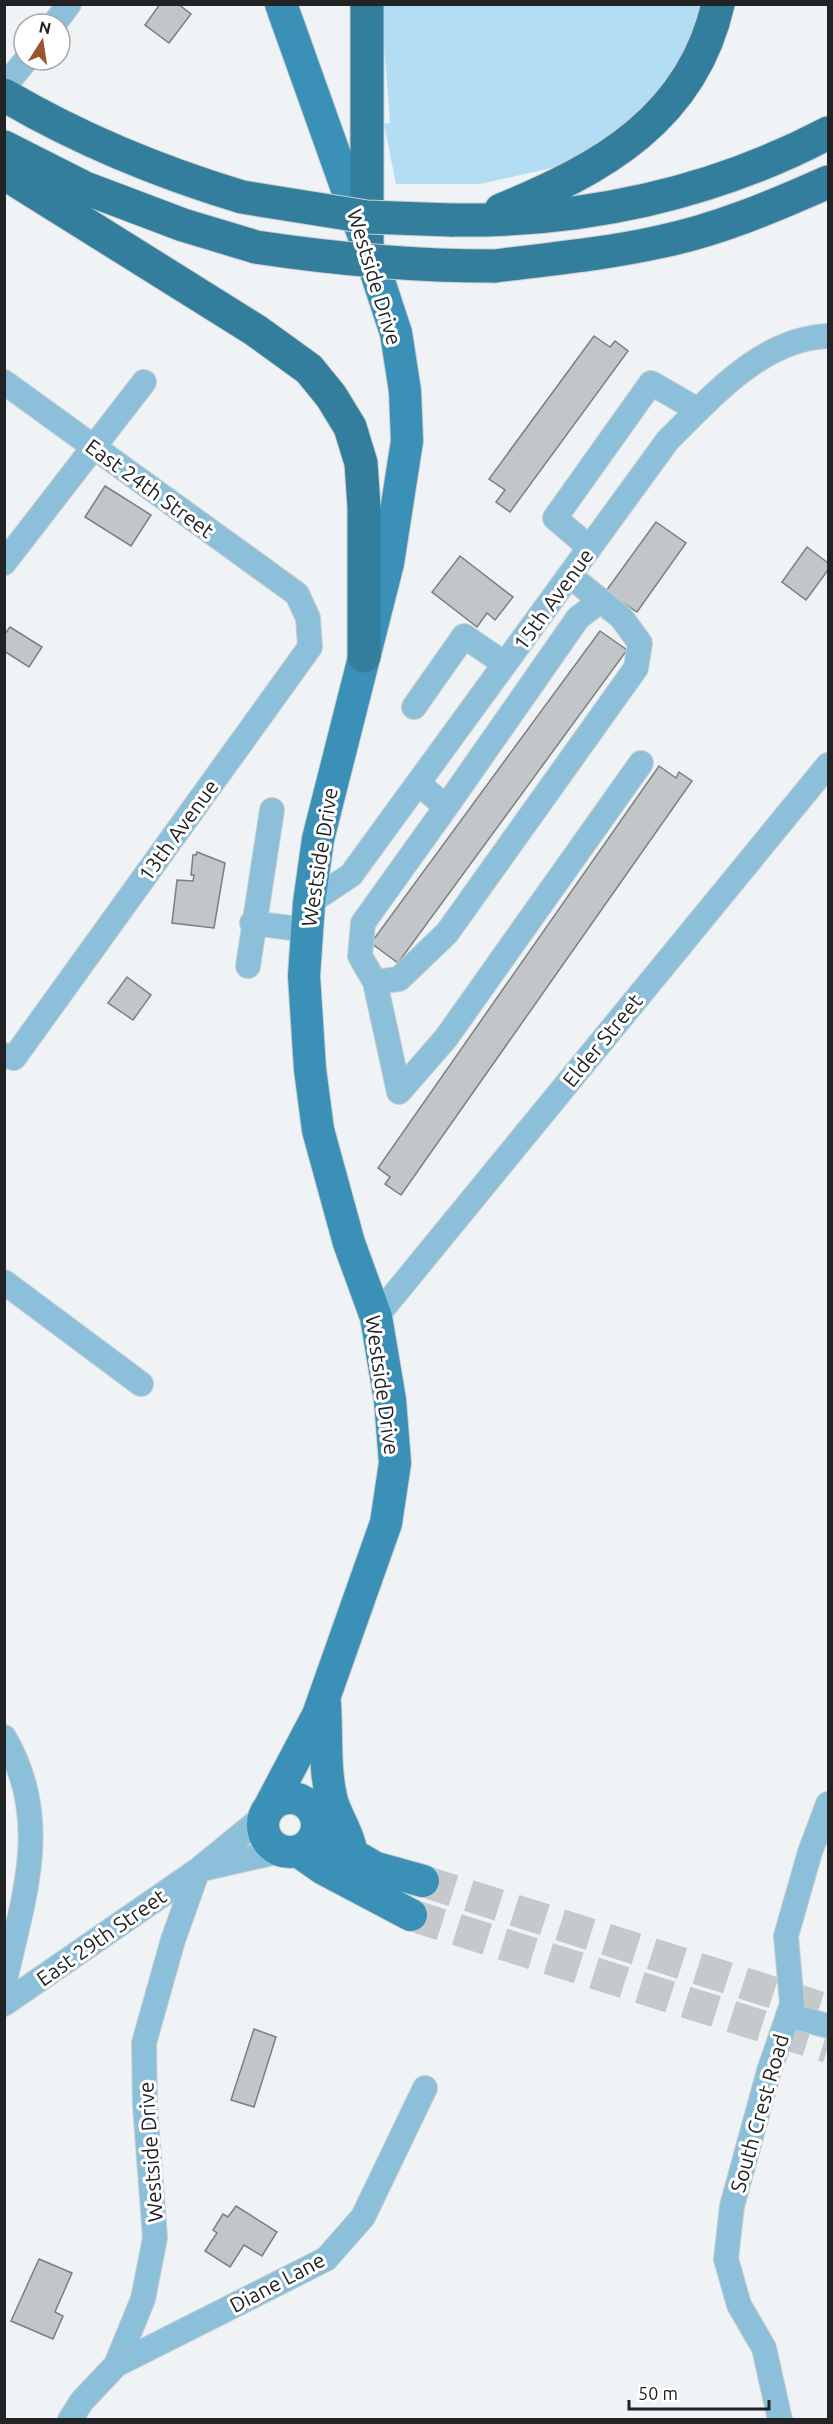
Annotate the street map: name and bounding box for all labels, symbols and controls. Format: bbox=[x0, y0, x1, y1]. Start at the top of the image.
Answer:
north arrow bbox=[12, 12, 72, 72]
text: N bbox=[37, 17, 53, 37]
street label: Westside Drive bbox=[343, 206, 407, 348]
street label: East 24th Street bbox=[81, 434, 219, 542]
street label: 15th Avenue bbox=[508, 544, 598, 654]
street label: 13th Avenue bbox=[133, 775, 223, 885]
street label: Westside Drive bbox=[296, 786, 342, 928]
street label: Elder Street bbox=[557, 989, 647, 1091]
street label: Westside Drive bbox=[361, 1314, 405, 1456]
street label: East 29th Street bbox=[32, 1884, 170, 1990]
street label: South Crest Road bbox=[725, 2031, 793, 2195]
street label: Westside Drive bbox=[133, 2081, 167, 2223]
street label: Diane Lane bbox=[225, 2247, 329, 2317]
scale bar bbox=[629, 2373, 768, 2411]
text: 50 m bbox=[638, 2383, 678, 2403]

